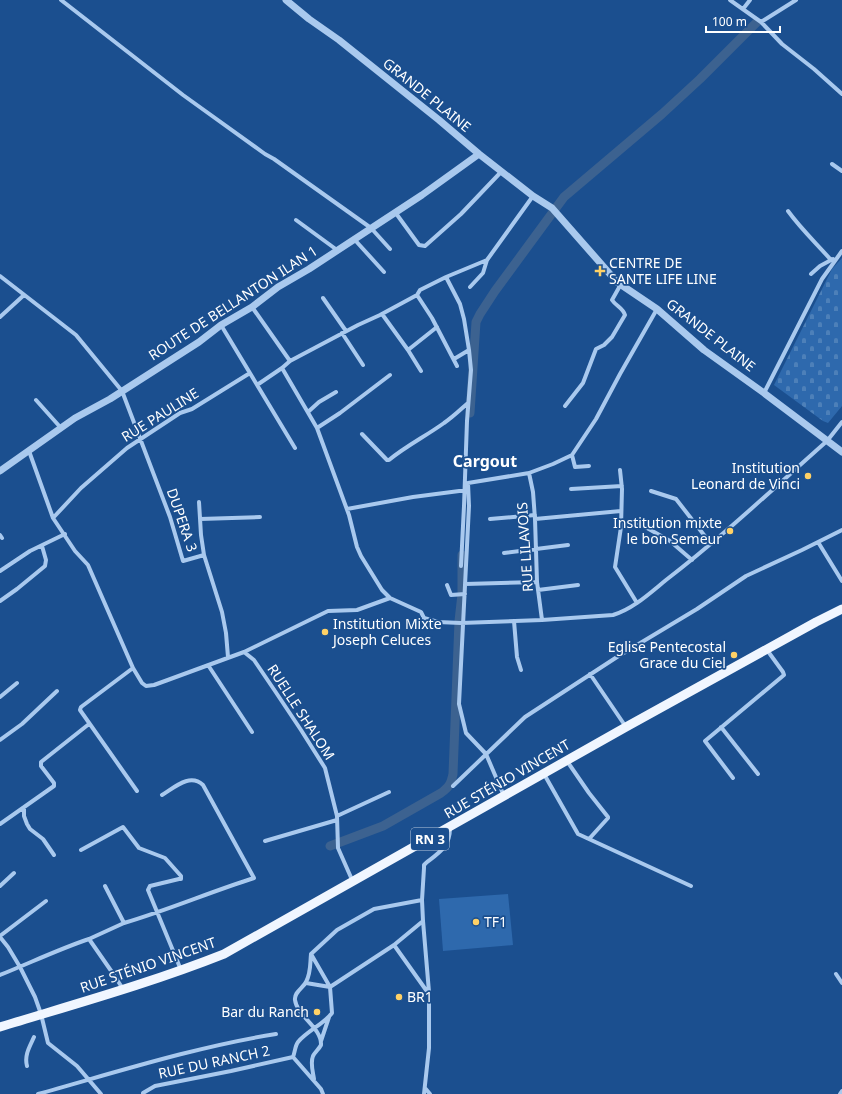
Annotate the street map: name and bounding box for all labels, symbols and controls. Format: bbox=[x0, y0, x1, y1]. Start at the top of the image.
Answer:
scale bar bbox=[706, 8, 780, 34]
text: 100 m bbox=[712, 13, 747, 30]
street label: GRANDE PLAINE bbox=[379, 53, 475, 136]
street label: ROUTE DE BELLANTON ILAN 1 bbox=[145, 241, 321, 364]
place label: CENTRE DE SANTE LIFE LINE bbox=[609, 253, 717, 288]
marker: CENTRE DE SANTE LIFE LINE bbox=[594, 265, 606, 277]
street label: GRANDE PLAINE bbox=[663, 294, 760, 375]
street label: RUE PAULINE bbox=[117, 383, 202, 446]
district label: Cargout bbox=[453, 450, 517, 472]
place label: Institution Leonard de Vinci bbox=[691, 458, 800, 493]
marker: Institution Leonard de Vinci bbox=[803, 471, 813, 481]
street label: DUPERA 3 bbox=[163, 486, 202, 554]
street label: RUE LILAVOIS bbox=[512, 501, 537, 592]
place label: Institution mixte le bon Semeur bbox=[613, 513, 722, 548]
marker: Institution mixte le bon Semeur bbox=[725, 526, 735, 536]
place label: Institution Mixte Joseph Celuces bbox=[331, 614, 442, 649]
marker: Institution Mixte Joseph Celuces bbox=[320, 627, 330, 637]
place label: Eglise Pentecostal Grace du Ciel bbox=[608, 637, 726, 672]
marker: Eglise Pentecostal Grace du Ciel bbox=[729, 650, 739, 660]
street label: RUELLE SHALOM bbox=[263, 660, 339, 763]
street label: RUE STÉNIO VINCENT bbox=[440, 735, 573, 822]
road number: RN 3 bbox=[411, 828, 449, 850]
place label: TF1 bbox=[484, 912, 507, 931]
marker: TF1 bbox=[471, 917, 481, 927]
street label: RUE STÉNIO VINCENT bbox=[77, 932, 218, 997]
place label: BR1 bbox=[407, 987, 433, 1006]
marker: BR1 bbox=[394, 992, 404, 1002]
place label: Bar du Ranch bbox=[221, 1002, 309, 1021]
marker: Bar du Ranch bbox=[312, 1007, 322, 1017]
street label: RUE DU RANCH 2 bbox=[156, 1040, 271, 1083]

